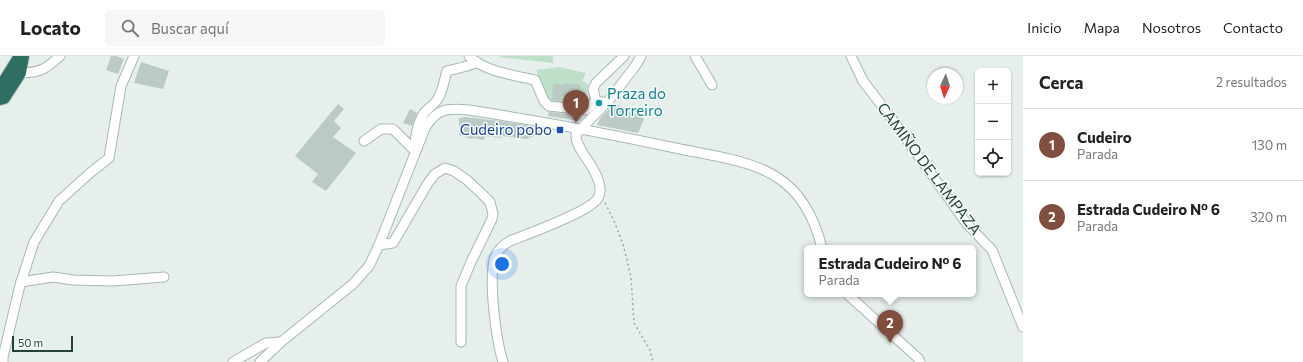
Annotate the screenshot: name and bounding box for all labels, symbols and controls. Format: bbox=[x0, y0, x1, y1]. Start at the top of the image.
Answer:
search box bbox=[105, 10, 385, 46]
text: Locato bbox=[20, 16, 81, 39]
icon: search bbox=[119, 17, 141, 39]
text: Buscar aquí bbox=[151, 19, 229, 37]
text: Inicio bbox=[1027, 19, 1062, 36]
text: Mapa bbox=[1084, 19, 1120, 36]
text: Nosotros bbox=[1142, 19, 1201, 36]
text: Contacto bbox=[1223, 19, 1283, 36]
north arrow bbox=[927, 68, 963, 104]
map controls bbox=[975, 68, 1011, 176]
button: + bbox=[975, 68, 1011, 104]
text: Cerca bbox=[1039, 72, 1084, 93]
text: 2 resultados bbox=[1216, 74, 1287, 90]
place label: Praza do Torreiro bbox=[607, 84, 666, 119]
pin: 1 bbox=[563, 90, 589, 123]
marker: Praza do Torreiro bbox=[594, 98, 604, 108]
street label: CAMIÑO DE LAMPAZA bbox=[874, 99, 985, 238]
button: − bbox=[975, 104, 1011, 140]
place label: Cudeiro pobo bbox=[460, 120, 552, 138]
marker: Cudeiro pobo bbox=[555, 125, 565, 135]
text: Cudeiro bbox=[1077, 128, 1132, 146]
text: 1 bbox=[1049, 137, 1055, 153]
text: 130 m bbox=[1252, 137, 1287, 153]
button: locate bbox=[975, 140, 1011, 176]
text: Parada bbox=[1077, 146, 1118, 162]
text: Estrada Cudeiro Nº 6 bbox=[1077, 200, 1220, 218]
text: 2 bbox=[1048, 209, 1056, 225]
text: 320 m bbox=[1250, 209, 1287, 225]
text: Parada bbox=[1077, 218, 1118, 234]
popup bbox=[804, 245, 976, 297]
your location bbox=[492, 254, 512, 274]
text: Estrada Cudeiro Nº 6 bbox=[819, 254, 961, 272]
text: Parada bbox=[819, 272, 860, 288]
pin: 2 bbox=[877, 310, 903, 343]
scale bar bbox=[12, 334, 73, 353]
text: 50 m bbox=[18, 336, 43, 349]

